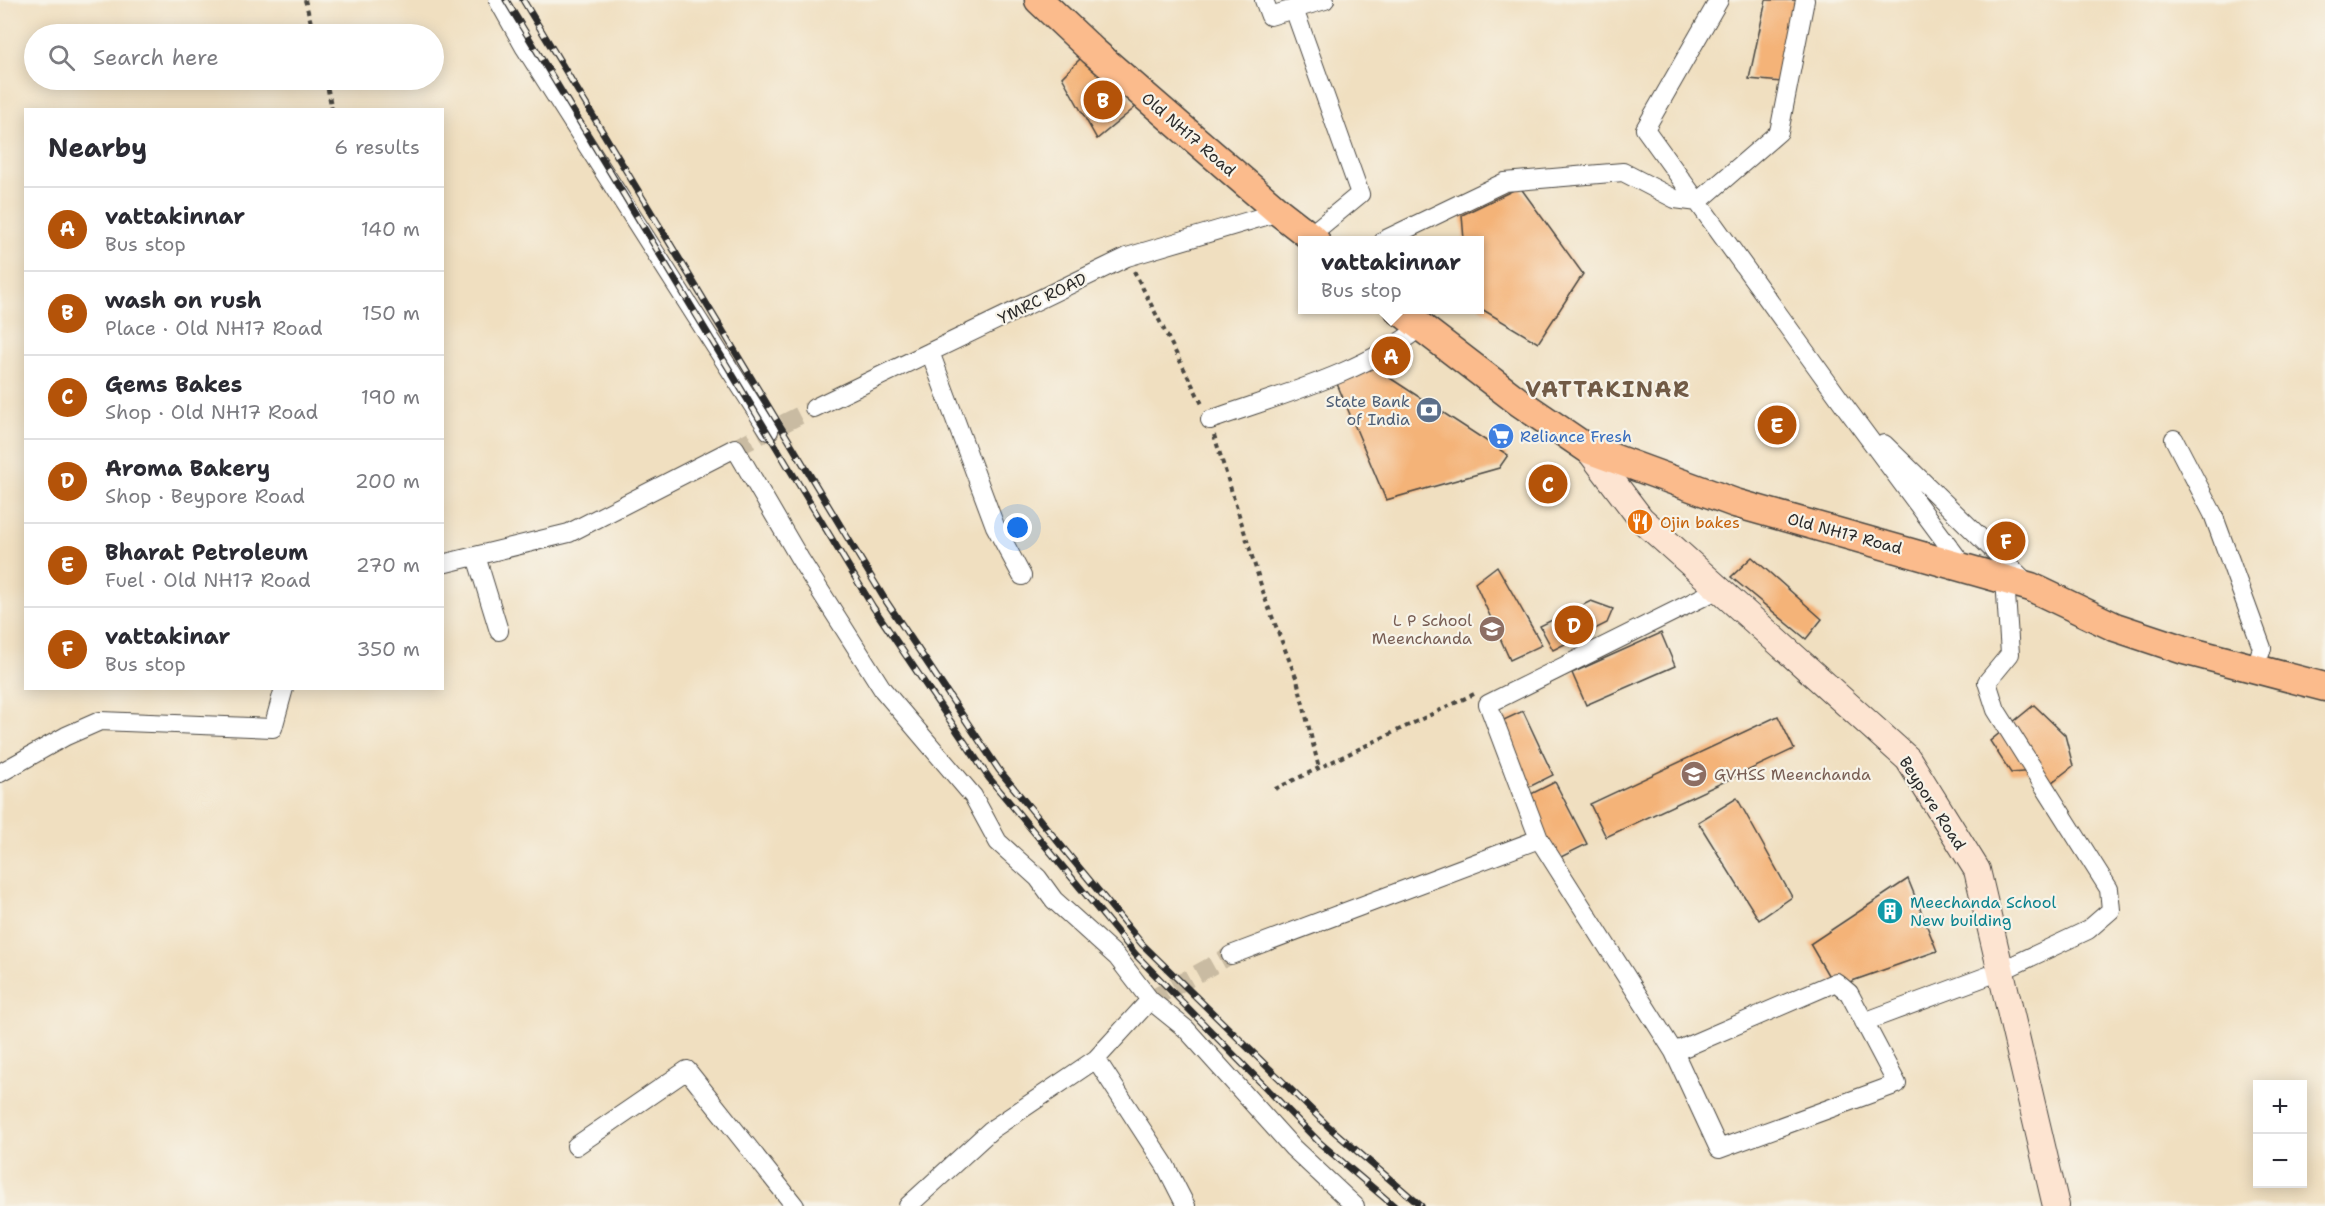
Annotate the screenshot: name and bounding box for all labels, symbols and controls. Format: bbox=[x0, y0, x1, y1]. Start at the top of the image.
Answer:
search box bbox=[24, 24, 444, 90]
icon: search bbox=[45, 41, 78, 74]
text: Search here bbox=[93, 43, 219, 72]
pin: B bbox=[1084, 78, 1122, 122]
street label: Old NH17 Road bbox=[1137, 88, 1240, 181]
text: Nearby bbox=[48, 130, 147, 165]
text: 6 results bbox=[334, 134, 420, 160]
text: vattakinnar bbox=[105, 202, 245, 231]
text: A bbox=[60, 216, 75, 242]
text: 140 m bbox=[361, 216, 420, 242]
text: Bus stop bbox=[105, 231, 186, 257]
popup bbox=[1298, 236, 1484, 314]
text: vattakinnar bbox=[1321, 248, 1461, 277]
street label: YMRC ROAD bbox=[995, 268, 1090, 329]
text: Bus stop bbox=[1321, 277, 1402, 303]
text: wash on rush bbox=[105, 286, 262, 315]
text: B bbox=[61, 300, 74, 326]
text: 150 m bbox=[362, 300, 420, 326]
text: Place · Old NH17 Road bbox=[105, 315, 323, 341]
pin: A bbox=[1372, 334, 1410, 378]
text: Gems Bakes bbox=[105, 370, 242, 399]
district label: VATTAKINAR bbox=[1525, 375, 1691, 404]
text: C bbox=[61, 384, 74, 410]
text: 190 m bbox=[361, 384, 420, 410]
place label: State Bank of India bbox=[1326, 391, 1410, 430]
bank icon: State Bank of India bbox=[1414, 395, 1444, 425]
text: Shop · Old NH17 Road bbox=[105, 399, 318, 425]
pin: E bbox=[1758, 402, 1796, 448]
supermarket icon: Reliance Fresh bbox=[1486, 421, 1516, 451]
place label: Reliance Fresh bbox=[1520, 426, 1632, 447]
text: Aroma Bakery bbox=[105, 454, 270, 483]
pin: C bbox=[1528, 462, 1568, 506]
text: D bbox=[60, 468, 75, 494]
text: 200 m bbox=[355, 468, 420, 494]
text: Shop · Beypore Road bbox=[105, 483, 305, 509]
restaurant icon: Ojin bakes bbox=[1625, 507, 1655, 537]
street label: Old NH17 Road bbox=[1785, 508, 1905, 559]
place label: Ojin bakes bbox=[1660, 512, 1740, 533]
your location bbox=[1003, 513, 1032, 542]
pin: F bbox=[1986, 518, 2026, 564]
text: Bharat Petroleum bbox=[105, 538, 308, 567]
text: E bbox=[61, 552, 74, 578]
text: 270 m bbox=[356, 552, 420, 578]
text: Fuel · Old NH17 Road bbox=[105, 567, 311, 593]
pin: D bbox=[1554, 602, 1594, 648]
place label: L P School Meenchanda bbox=[1372, 610, 1472, 649]
school or university icon: L P School Meenchanda bbox=[1477, 614, 1507, 644]
text: vattakinar bbox=[105, 622, 230, 651]
text: F bbox=[62, 636, 73, 662]
text: 350 m bbox=[356, 636, 420, 662]
text: Bus stop bbox=[105, 651, 186, 677]
street label: Beypore Road bbox=[1895, 753, 1971, 854]
school or university icon: GVHSS Meenchanda bbox=[1679, 759, 1709, 789]
place label: GVHSS Meenchanda bbox=[1714, 764, 1871, 785]
place label: Meechanda School New building bbox=[1910, 892, 2056, 931]
building icon: Meechanda School New building bbox=[1875, 896, 1905, 926]
map controls bbox=[2253, 1080, 2307, 1188]
button: + bbox=[2253, 1080, 2307, 1134]
button: − bbox=[2253, 1134, 2307, 1188]

